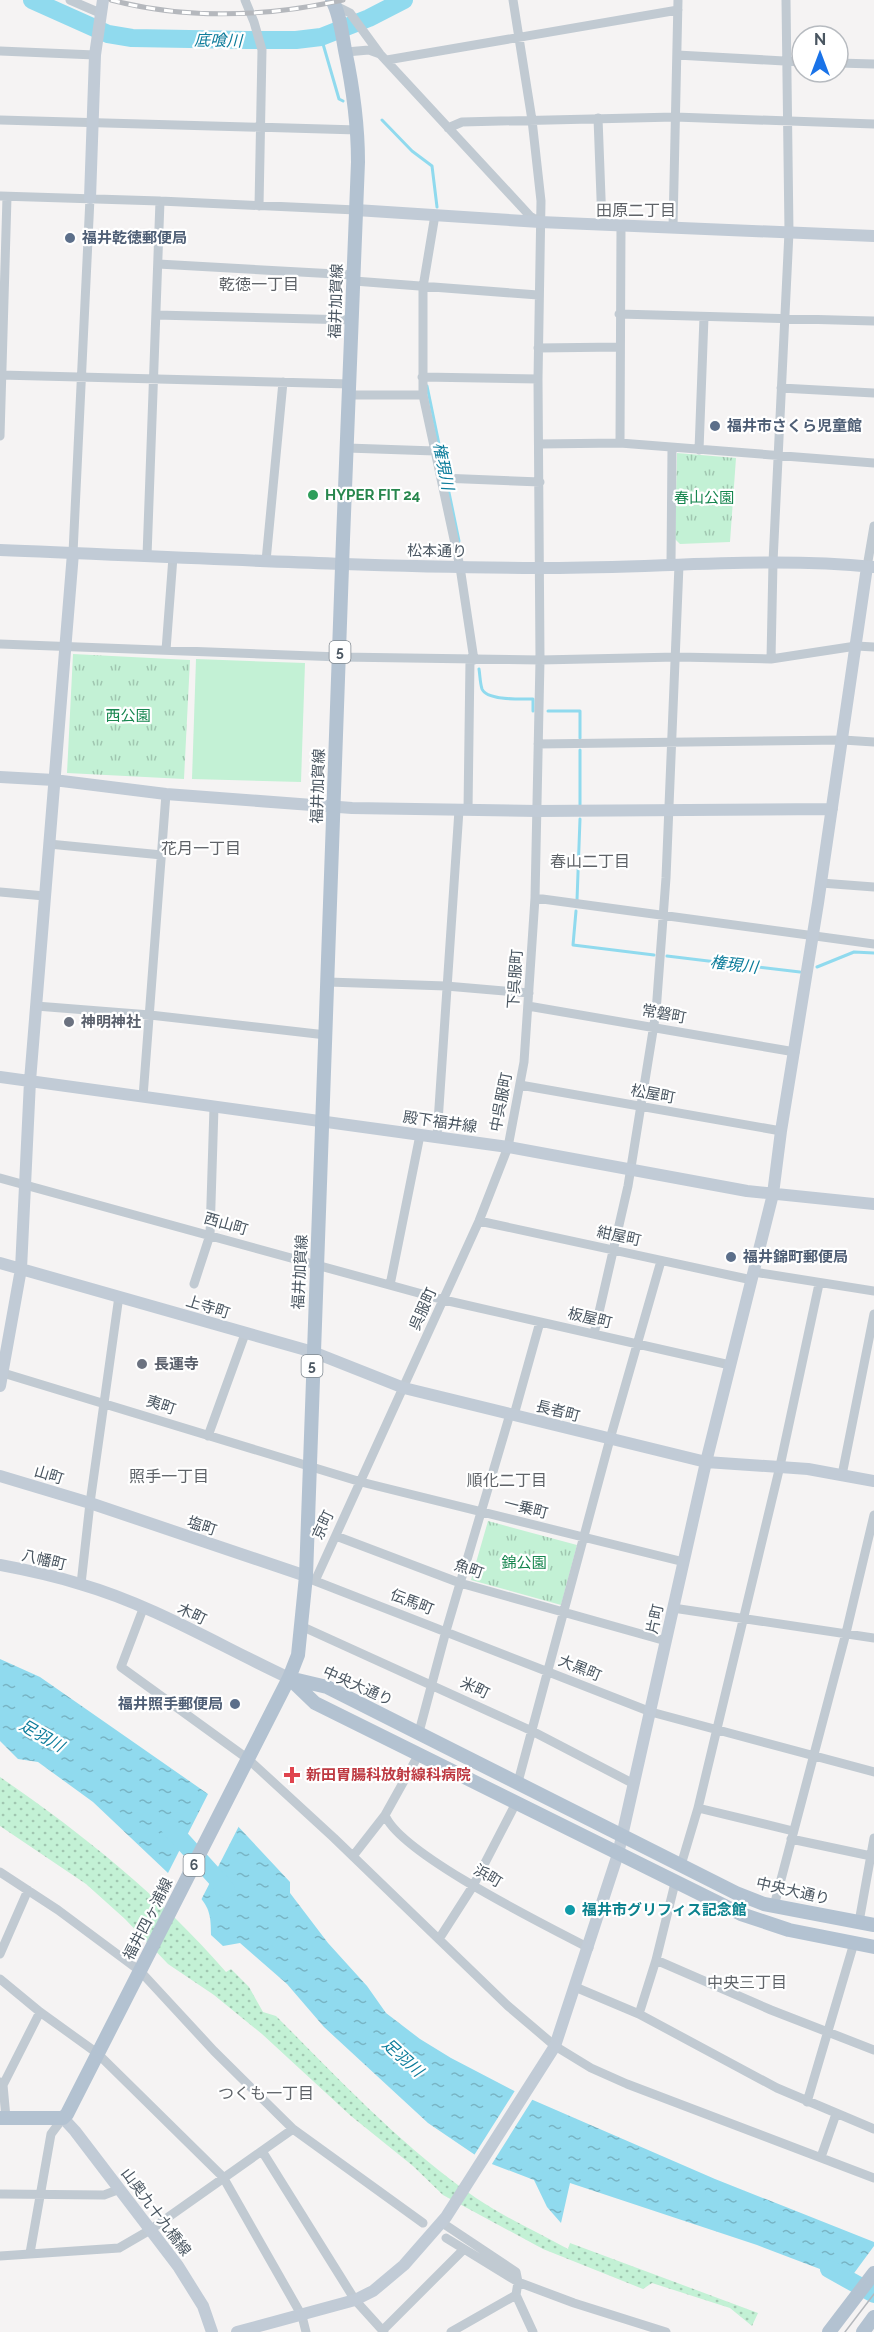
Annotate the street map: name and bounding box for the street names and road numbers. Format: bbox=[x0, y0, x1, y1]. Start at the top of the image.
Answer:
street label: 福井加賀線 bbox=[326, 263, 346, 339]
street label: 松本通り bbox=[407, 541, 467, 561]
road number: 5 bbox=[330, 641, 350, 663]
street label: 福井加賀線 bbox=[308, 748, 328, 824]
street label: 下呉服町 bbox=[504, 948, 526, 1010]
street label: 常磐町 bbox=[640, 1001, 688, 1027]
street label: 中呉服町 bbox=[486, 1071, 516, 1133]
street label: 松屋町 bbox=[629, 1081, 677, 1107]
street label: 殿下福井線 bbox=[402, 1108, 478, 1136]
street label: 西山町 bbox=[202, 1209, 250, 1239]
street label: 紺屋町 bbox=[595, 1223, 643, 1249]
street label: 福井加賀線 bbox=[289, 1234, 311, 1310]
street label: 呉服町 bbox=[406, 1285, 440, 1333]
street label: 上寺町 bbox=[184, 1292, 232, 1322]
street label: 板屋町 bbox=[566, 1304, 614, 1332]
road number: 5 bbox=[302, 1355, 322, 1377]
street label: 夷町 bbox=[144, 1392, 178, 1418]
street label: 長者町 bbox=[534, 1397, 582, 1425]
street label: 山町 bbox=[32, 1462, 66, 1488]
street label: 一乗町 bbox=[502, 1494, 550, 1522]
street label: 京町 bbox=[309, 1508, 337, 1542]
street label: 塩町 bbox=[185, 1513, 219, 1539]
street label: 八幡町 bbox=[20, 1546, 68, 1574]
street label: 魚町 bbox=[452, 1556, 486, 1582]
street label: 伝馬町 bbox=[388, 1586, 436, 1618]
street label: 木町 bbox=[175, 1600, 209, 1628]
street label: 片町 bbox=[643, 1602, 667, 1636]
street label: 大黒町 bbox=[556, 1651, 604, 1685]
street label: 中央大通り bbox=[320, 1663, 396, 1709]
street label: 米町 bbox=[458, 1674, 492, 1702]
road number: 6 bbox=[184, 1854, 204, 1876]
street label: 浜町 bbox=[471, 1861, 505, 1891]
street label: 中央大通り bbox=[754, 1874, 832, 1908]
street label: 福井四ヶ浦線 bbox=[120, 1875, 176, 1963]
street label: 山奥九十九橋線 bbox=[117, 2165, 195, 2259]

